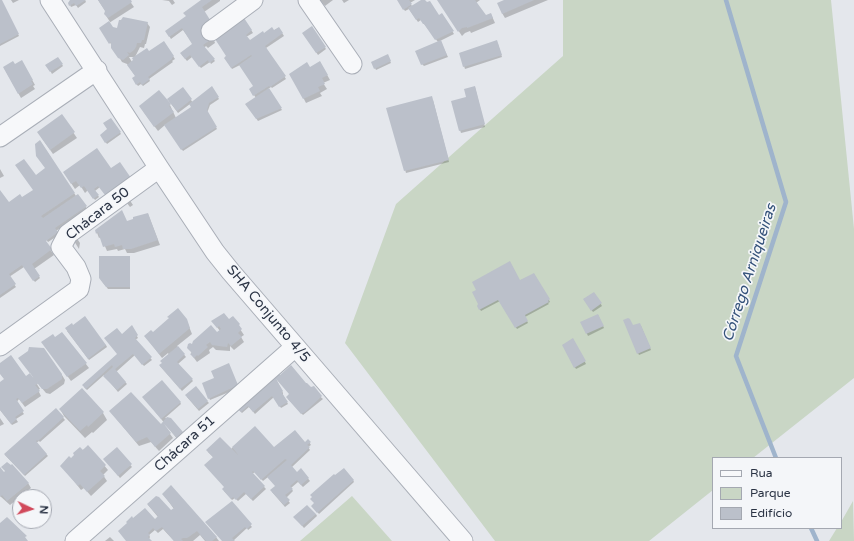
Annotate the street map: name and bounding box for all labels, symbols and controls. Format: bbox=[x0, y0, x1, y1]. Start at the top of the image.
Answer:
street label: Chácara 50 bbox=[63, 184, 133, 244]
water label: Córrego Arniqueiras bbox=[719, 202, 781, 344]
street label: SHA Conjunto 4/5 bbox=[223, 262, 313, 366]
street label: Chácara 51 bbox=[151, 412, 219, 476]
legend bbox=[712, 457, 842, 529]
text: Rua bbox=[750, 466, 773, 480]
text: Parque bbox=[750, 486, 791, 500]
north arrow bbox=[12, 489, 52, 529]
text: N bbox=[37, 505, 50, 515]
text: Edifício bbox=[750, 506, 792, 520]

